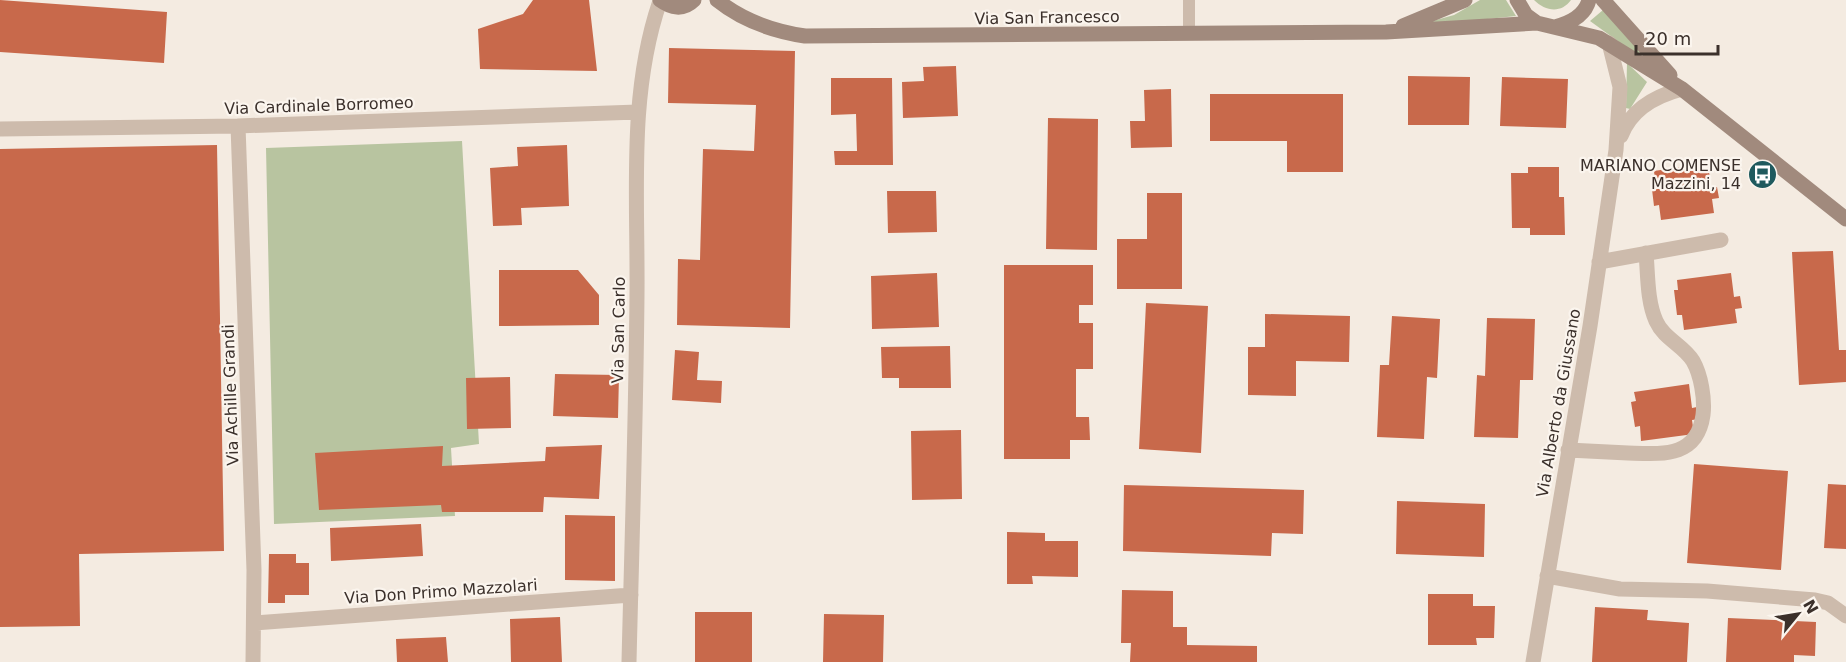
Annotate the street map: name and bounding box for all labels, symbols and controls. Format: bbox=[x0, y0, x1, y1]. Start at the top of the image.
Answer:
street label: Via San Francesco bbox=[974, 7, 1120, 28]
scale bar bbox=[1636, 18, 1718, 56]
text: 20 m bbox=[1645, 28, 1691, 49]
street label: Via Cardinale Borromeo bbox=[224, 93, 414, 118]
place label: MARIANO COMENSE Mazzini, 14 bbox=[1580, 156, 1741, 193]
bus stop icon: MARIANO COMENSE Mazzini, 14 bbox=[1746, 158, 1778, 190]
street label: Via San Carlo bbox=[608, 276, 629, 384]
street label: Via Alberto da Giussano bbox=[1533, 307, 1584, 499]
street label: Via Achille Grandi bbox=[219, 324, 242, 466]
street label: Via Don Primo Mazzolari bbox=[344, 575, 538, 608]
north arrow bbox=[1768, 584, 1828, 644]
text: N bbox=[1799, 596, 1822, 617]

